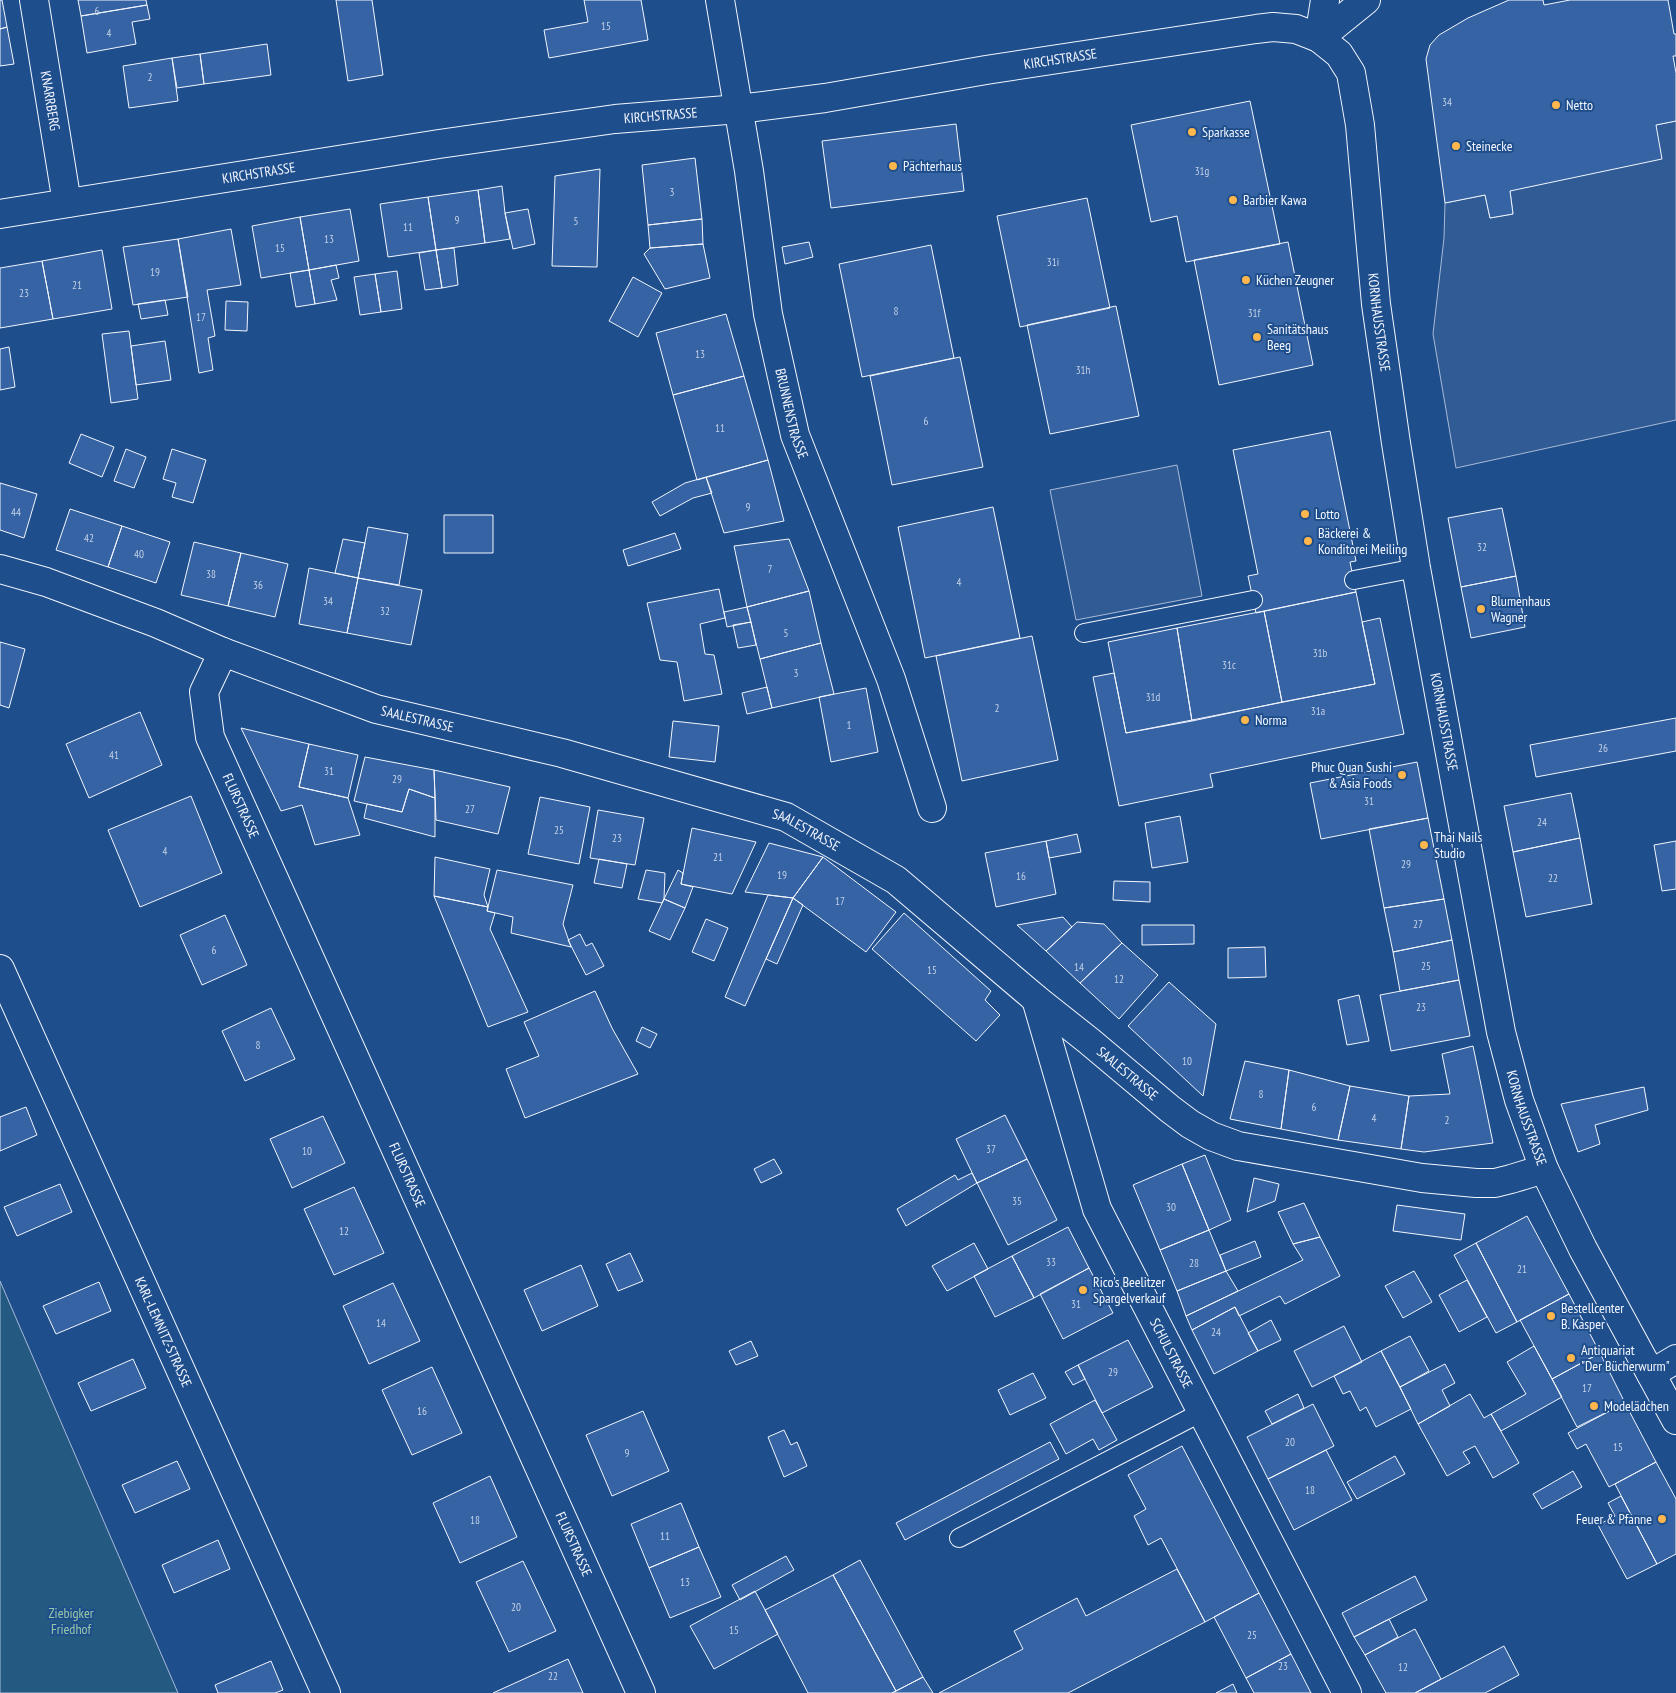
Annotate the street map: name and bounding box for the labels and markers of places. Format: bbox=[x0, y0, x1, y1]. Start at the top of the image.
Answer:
place label: Netto bbox=[1566, 96, 1593, 114]
marker: Netto bbox=[1550, 99, 1562, 111]
place label: Sparkasse bbox=[1202, 123, 1250, 141]
marker: Sparkasse bbox=[1186, 126, 1198, 138]
place label: Steinecke bbox=[1466, 137, 1513, 155]
marker: Steinecke bbox=[1450, 140, 1462, 152]
place label: Pächterhaus bbox=[903, 157, 962, 175]
marker: Pächterhaus bbox=[887, 160, 899, 172]
place label: Barbier Kawa bbox=[1243, 191, 1307, 209]
marker: Barbier Kawa bbox=[1227, 194, 1239, 206]
place label: Küchen Zeugner bbox=[1256, 271, 1334, 289]
marker: Küchen Zeugner bbox=[1240, 274, 1252, 286]
place label: Sanitätshaus Beeg bbox=[1267, 320, 1329, 354]
marker: Sanitätshaus Beeg bbox=[1251, 331, 1263, 343]
place label: Lotto bbox=[1315, 505, 1340, 523]
marker: Lotto bbox=[1299, 508, 1311, 520]
place label: Bäckerei & Konditorei Meiling bbox=[1318, 524, 1407, 558]
marker: Bäckerei & Konditorei Meiling bbox=[1302, 535, 1314, 547]
place label: Blumenhaus Wagner bbox=[1491, 592, 1551, 626]
marker: Blumenhaus Wagner bbox=[1475, 603, 1487, 615]
place label: Norma bbox=[1255, 711, 1287, 729]
marker: Norma bbox=[1239, 714, 1251, 726]
place label: Phuc Quan Sushi & Asia Foods bbox=[1311, 758, 1392, 792]
marker: Phuc Quan Sushi & Asia Foods bbox=[1396, 769, 1408, 781]
place label: Thai Nails Studio bbox=[1434, 828, 1482, 862]
marker: Thai Nails Studio bbox=[1418, 839, 1430, 851]
place label: Rico's Beelitzer Spargelverkauf bbox=[1093, 1273, 1166, 1307]
marker: Rico's Beelitzer Spargelverkauf bbox=[1077, 1284, 1089, 1296]
place label: Bestellcenter B. Kasper bbox=[1561, 1299, 1624, 1333]
marker: Bestellcenter B. Kasper bbox=[1545, 1310, 1557, 1322]
place label: Antiquariat "Der Bücherwurm" bbox=[1581, 1341, 1670, 1375]
marker: Antiquariat "Der Bücherwurm" bbox=[1565, 1352, 1577, 1364]
place label: Modelädchen bbox=[1604, 1397, 1669, 1415]
marker: Modelädchen bbox=[1588, 1400, 1600, 1412]
place label: Feuer & Pfanne bbox=[1576, 1510, 1652, 1528]
marker: Feuer & Pfanne bbox=[1656, 1513, 1668, 1525]

